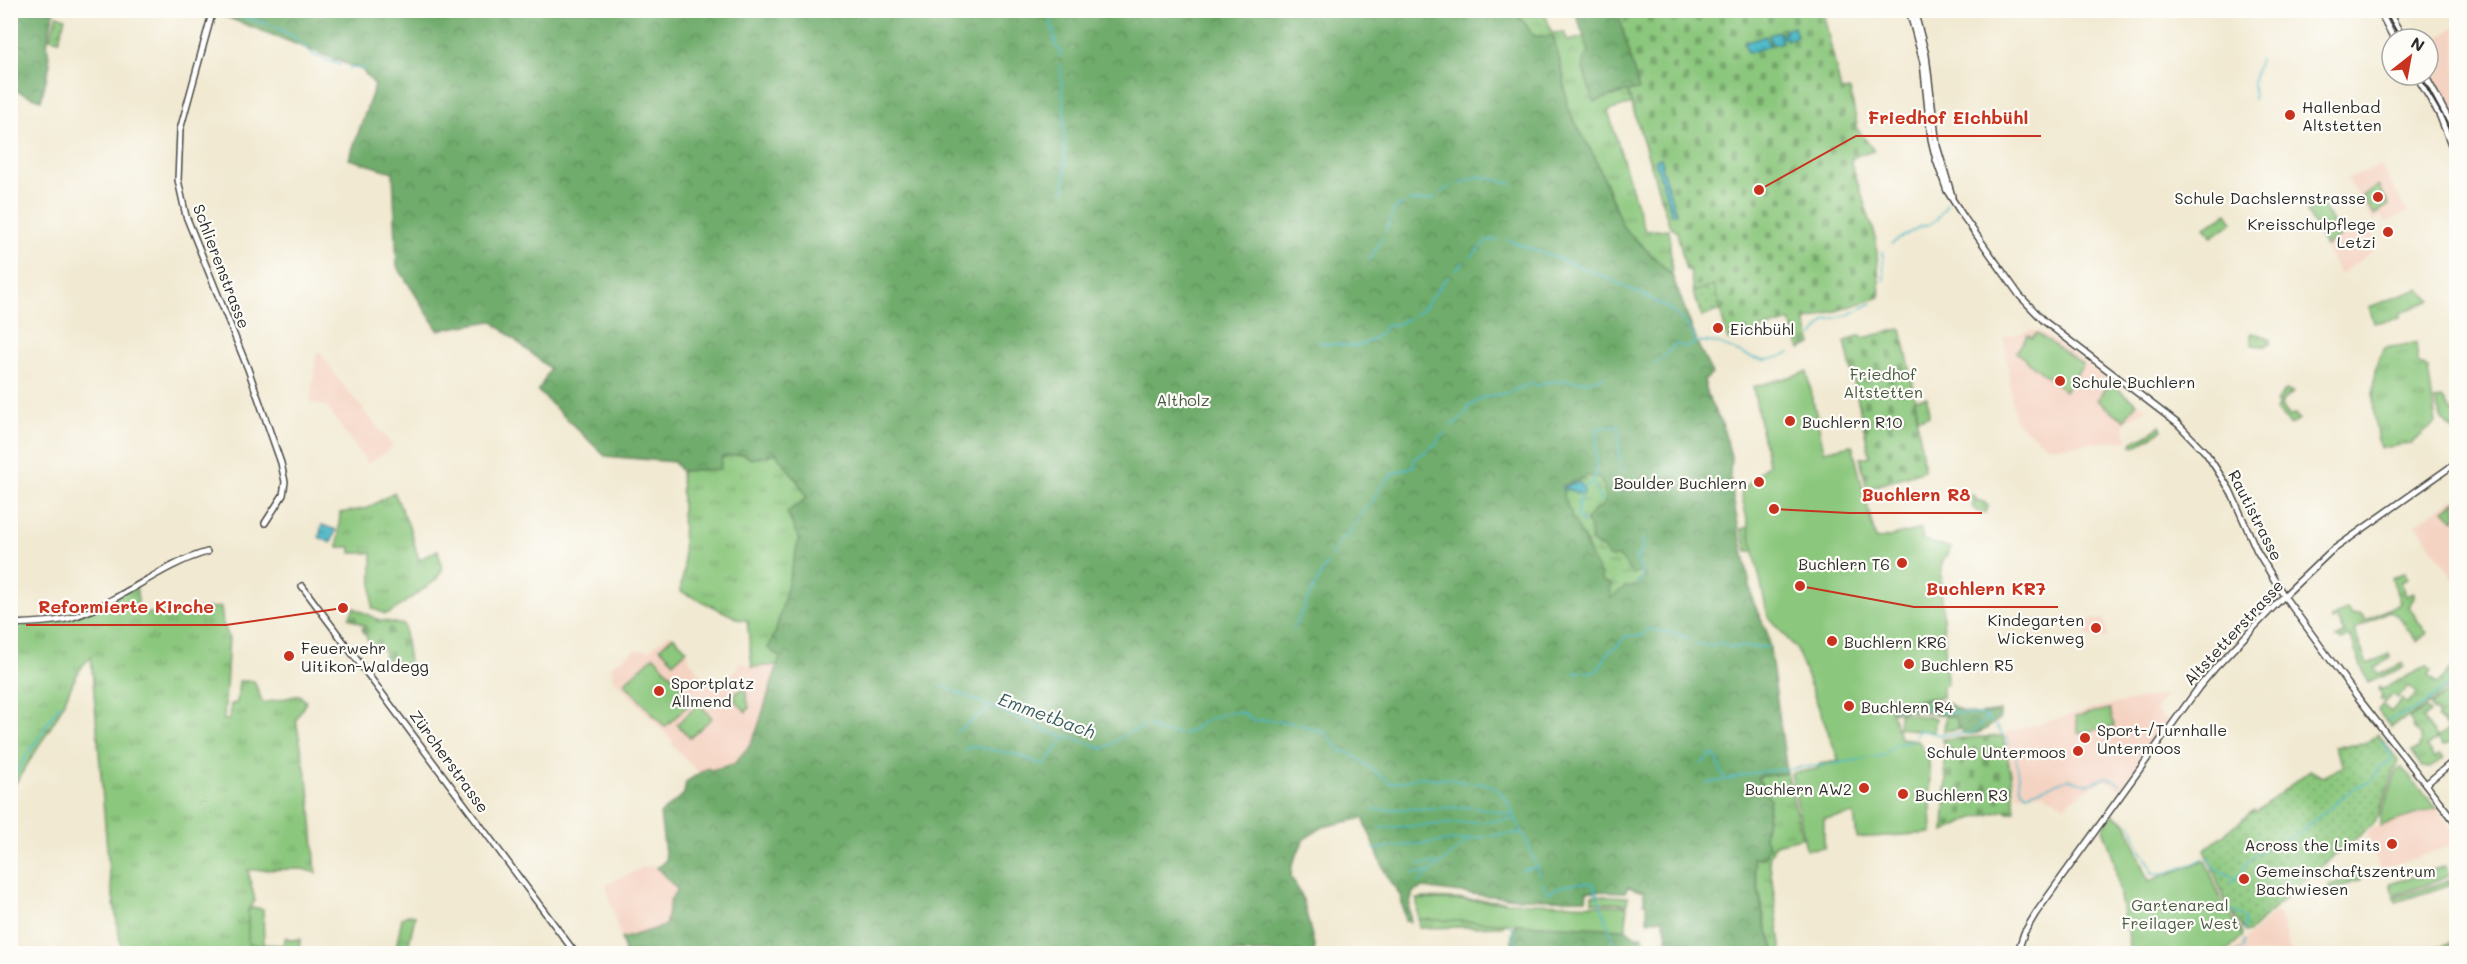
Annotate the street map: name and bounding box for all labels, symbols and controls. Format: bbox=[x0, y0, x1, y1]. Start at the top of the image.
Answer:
north arrow bbox=[2380, 27, 2440, 87]
text: N bbox=[2407, 32, 2429, 56]
place label: Hallenbad Altstetten bbox=[2302, 96, 2382, 135]
callout: Friedhof Eichbühl bbox=[1856, 100, 2041, 136]
text: Friedhof Eichbühl bbox=[1868, 105, 2028, 129]
marker: Hallenbad Altstetten bbox=[2283, 108, 2297, 122]
place label: Schule Dachslernstrasse bbox=[2175, 187, 2366, 208]
marker: Schule Dachslernstrasse bbox=[2371, 190, 2385, 204]
street label: Schlierenstrasse bbox=[189, 201, 255, 331]
place label: Kreisschulpflege Letzi bbox=[2248, 213, 2376, 252]
marker: Kreisschulpflege Letzi bbox=[2381, 225, 2395, 239]
place label: Eichbühl bbox=[1730, 318, 1794, 339]
marker: Eichbühl bbox=[1711, 321, 1725, 335]
park label: Friedhof Altstetten bbox=[1843, 363, 1923, 402]
place label: Schule Buchlern bbox=[2072, 371, 2195, 392]
marker: Schule Buchlern bbox=[2053, 374, 2067, 388]
park label: Altholz bbox=[1156, 389, 1210, 410]
place label: Buchlern R10 bbox=[1802, 411, 1902, 432]
marker: Buchlern R10 bbox=[1783, 414, 1797, 428]
street label: Rautistrasse bbox=[2224, 466, 2288, 564]
place label: Boulder Buchlern bbox=[1614, 472, 1747, 493]
marker: Boulder Buchlern bbox=[1752, 475, 1766, 489]
callout: Buchlern R8 bbox=[1849, 477, 1982, 513]
text: Buchlern R8 bbox=[1861, 482, 1971, 506]
place label: Buchlern T6 bbox=[1798, 553, 1890, 574]
marker: Buchlern T6 bbox=[1895, 556, 1909, 570]
callout: Buchlern KR7 bbox=[1914, 571, 2058, 607]
street label: Altstetterstrasse bbox=[2179, 575, 2287, 689]
text: Buchlern KR7 bbox=[1926, 576, 2046, 600]
callout: Reformierte Kirche bbox=[26, 589, 226, 625]
text: Reformierte Kirche bbox=[38, 594, 214, 618]
place label: Kindegarten Wickenweg bbox=[1987, 609, 2084, 648]
marker: Kindegarten Wickenweg bbox=[2089, 621, 2103, 635]
place label: Buchlern KR6 bbox=[1844, 631, 1947, 652]
marker: Buchlern KR6 bbox=[1825, 634, 1839, 648]
place label: Feuerwehr Uitikon-Waldegg bbox=[301, 637, 429, 676]
marker: Feuerwehr Uitikon-Waldegg bbox=[282, 649, 296, 663]
place label: Buchlern R5 bbox=[1921, 654, 2014, 675]
marker: Buchlern R5 bbox=[1902, 657, 1916, 671]
place label: Sportplatz Allmend bbox=[671, 672, 754, 711]
marker: Sportplatz Allmend bbox=[652, 684, 666, 698]
water label: Emmetbach bbox=[995, 686, 1099, 744]
place label: Buchlern R4 bbox=[1861, 696, 1954, 717]
marker: Buchlern R4 bbox=[1842, 699, 1856, 713]
street label: Zürcherstrasse bbox=[406, 705, 494, 817]
place label: Sport-/Turnhalle Untermoos bbox=[2097, 719, 2227, 758]
marker: Sport-/Turnhalle Untermoos bbox=[2078, 731, 2092, 745]
place label: Schule Untermoos bbox=[1927, 741, 2066, 762]
marker: Schule Untermoos bbox=[2071, 744, 2085, 758]
place label: Buchlern AW2 bbox=[1745, 778, 1852, 799]
marker: Buchlern AW2 bbox=[1857, 781, 1871, 795]
place label: Buchlern R3 bbox=[1915, 784, 2008, 805]
marker: Buchlern R3 bbox=[1896, 787, 1910, 801]
place label: Across the Limits bbox=[2244, 834, 2380, 855]
marker: Across the Limits bbox=[2385, 837, 2399, 851]
place label: Gemeinschaftszentrum Bachwiesen bbox=[2256, 860, 2436, 899]
marker: Gemeinschaftszentrum Bachwiesen bbox=[2237, 872, 2251, 886]
park label: Gartenareal Freilager West bbox=[2122, 894, 2238, 933]

